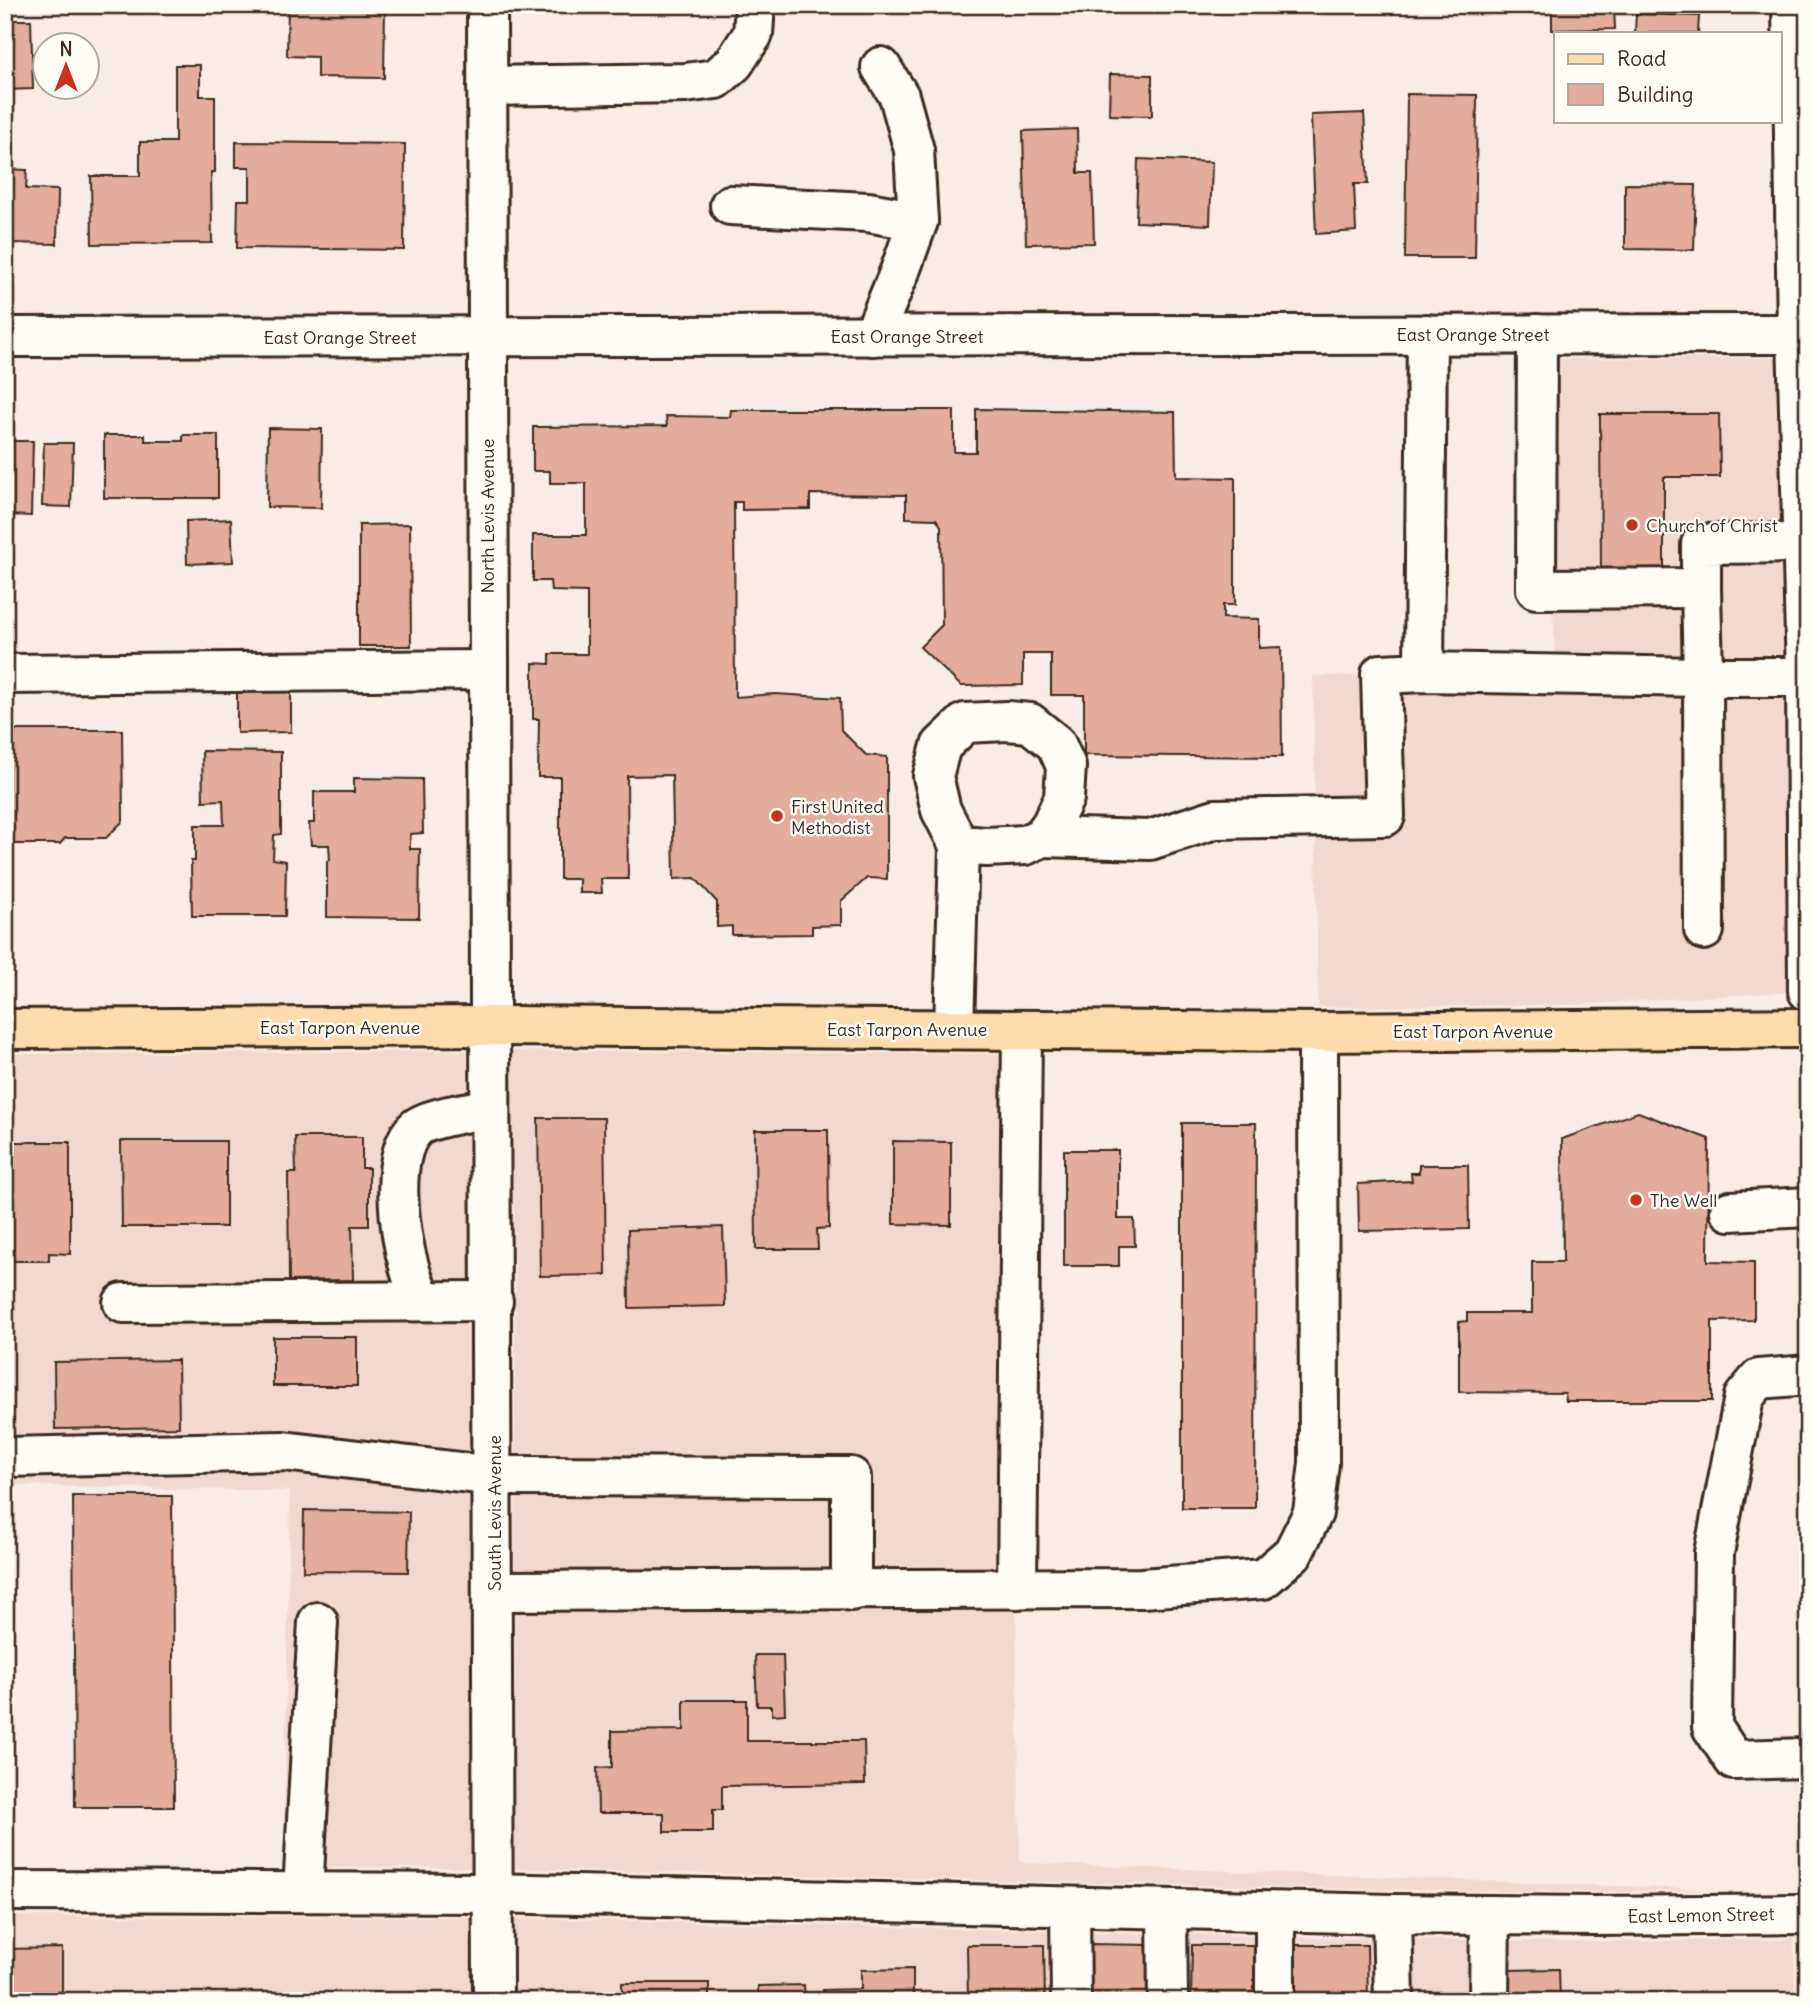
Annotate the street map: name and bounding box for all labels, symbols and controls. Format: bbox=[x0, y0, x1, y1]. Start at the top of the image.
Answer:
north arrow bbox=[32, 32, 102, 102]
legend bbox=[1554, 32, 1782, 122]
text: N bbox=[59, 37, 73, 61]
text: Road bbox=[1617, 45, 1666, 72]
text: Building bbox=[1617, 81, 1693, 108]
street label: East Orange Street bbox=[1397, 323, 1549, 346]
street label: East Orange Street bbox=[831, 325, 983, 348]
street label: East Orange Street bbox=[264, 326, 416, 349]
street label: North Levis Avenue bbox=[476, 439, 499, 593]
place label: Church of Christ bbox=[1646, 514, 1778, 537]
marker: Church of Christ bbox=[1624, 517, 1640, 533]
place label: First United Methodist bbox=[791, 795, 884, 839]
marker: First United Methodist bbox=[769, 808, 785, 824]
street label: East Tarpon Avenue bbox=[260, 1016, 420, 1039]
street label: East Tarpon Avenue bbox=[827, 1018, 987, 1041]
street label: East Tarpon Avenue bbox=[1393, 1020, 1553, 1043]
place label: The Well bbox=[1650, 1189, 1717, 1212]
marker: The Well bbox=[1628, 1192, 1644, 1208]
street label: South Levis Avenue bbox=[483, 1435, 506, 1591]
street label: East Lemon Street bbox=[1627, 1902, 1775, 1928]

